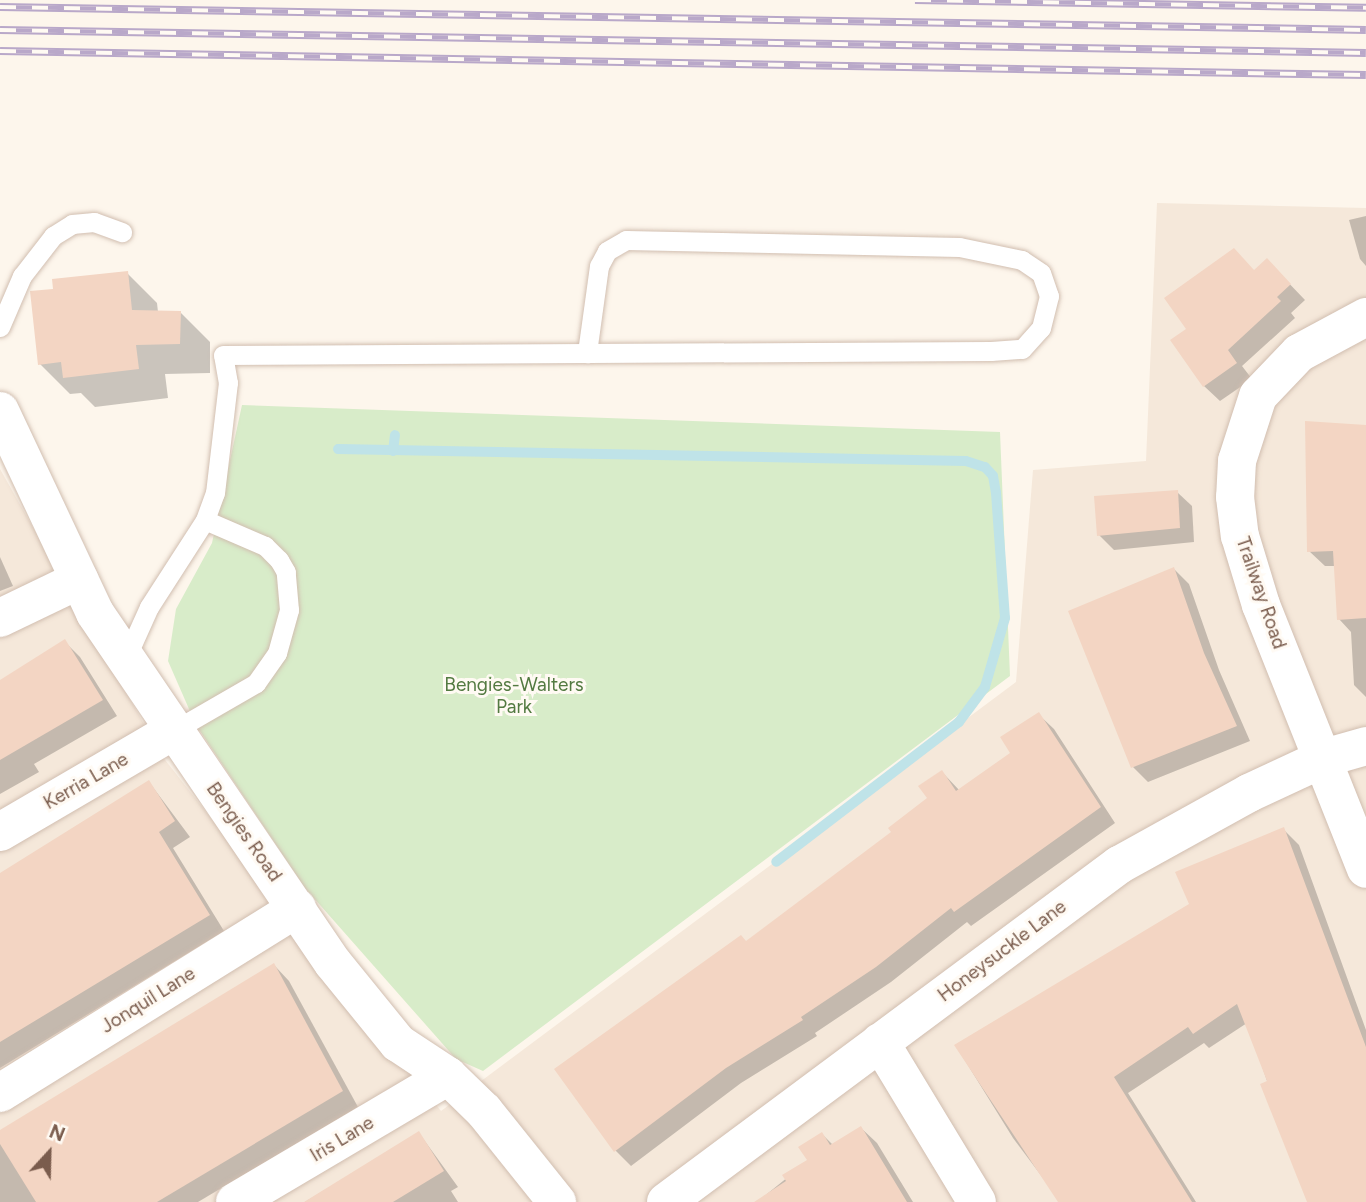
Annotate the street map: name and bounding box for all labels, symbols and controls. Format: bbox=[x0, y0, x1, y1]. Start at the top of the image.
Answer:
street label: Trailway Road bbox=[1231, 534, 1291, 652]
park label: Bengies-Walters Park bbox=[444, 674, 584, 718]
street label: Kerria Lane bbox=[40, 748, 132, 814]
street label: Bengies Road bbox=[201, 778, 287, 886]
street label: Honeysuckle Lane bbox=[933, 895, 1071, 1007]
street label: Jonquil Lane bbox=[97, 962, 199, 1038]
street label: Iris Lane bbox=[306, 1111, 378, 1167]
north arrow bbox=[14, 1118, 84, 1188]
text: N bbox=[46, 1120, 68, 1146]

